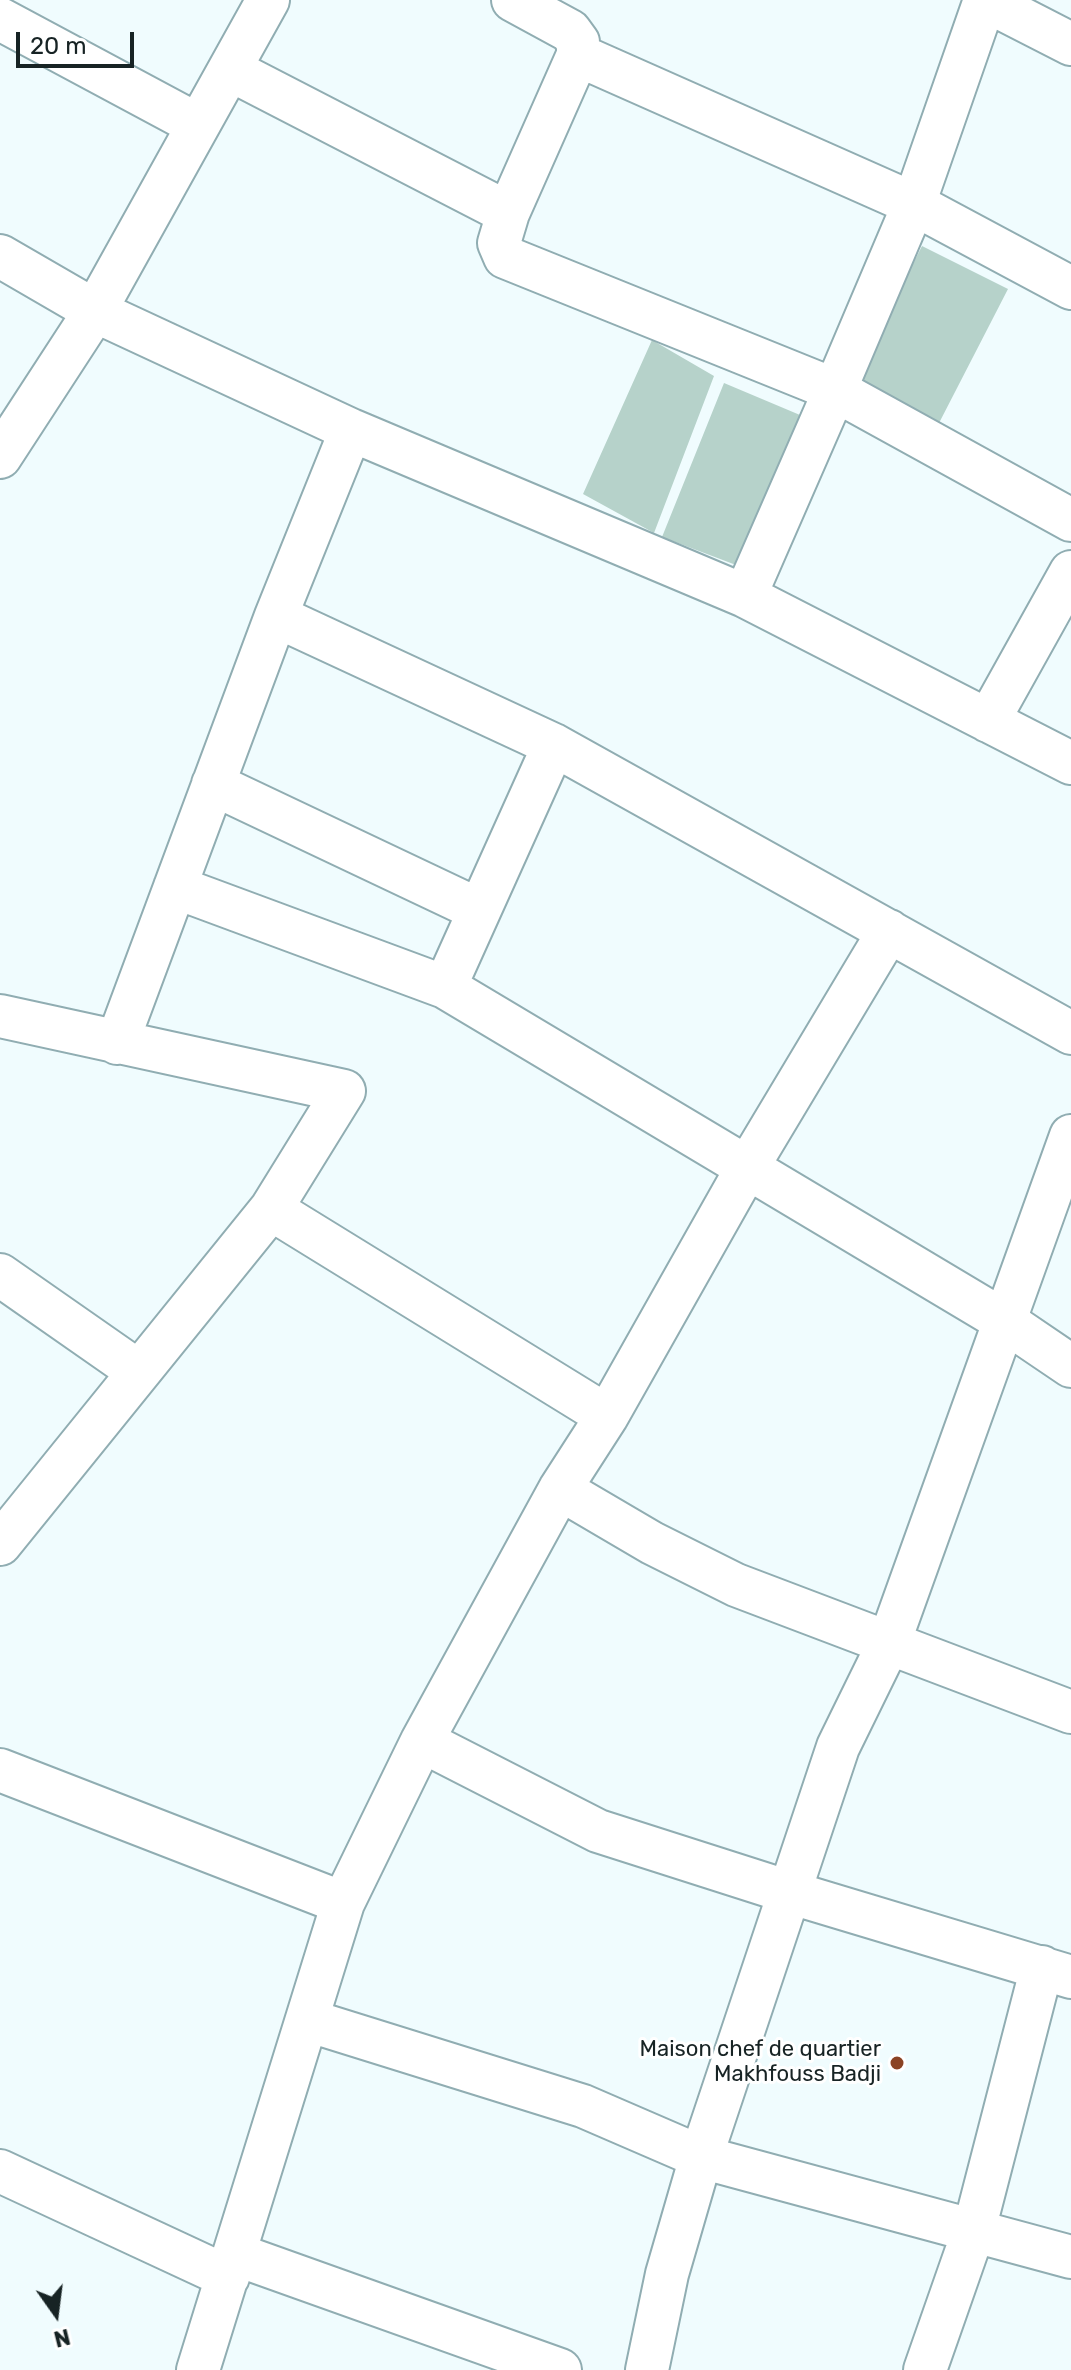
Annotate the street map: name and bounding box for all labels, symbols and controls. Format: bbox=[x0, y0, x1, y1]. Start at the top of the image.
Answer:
scale bar bbox=[20, 16, 138, 66]
text: 20 m bbox=[30, 32, 87, 60]
place label: Maison chef de quartier Makhfouss Badji bbox=[640, 2037, 881, 2088]
marker: Maison chef de quartier Makhfouss Badji bbox=[888, 2054, 906, 2072]
north arrow bbox=[16, 2274, 96, 2354]
text: N bbox=[51, 2323, 73, 2353]

